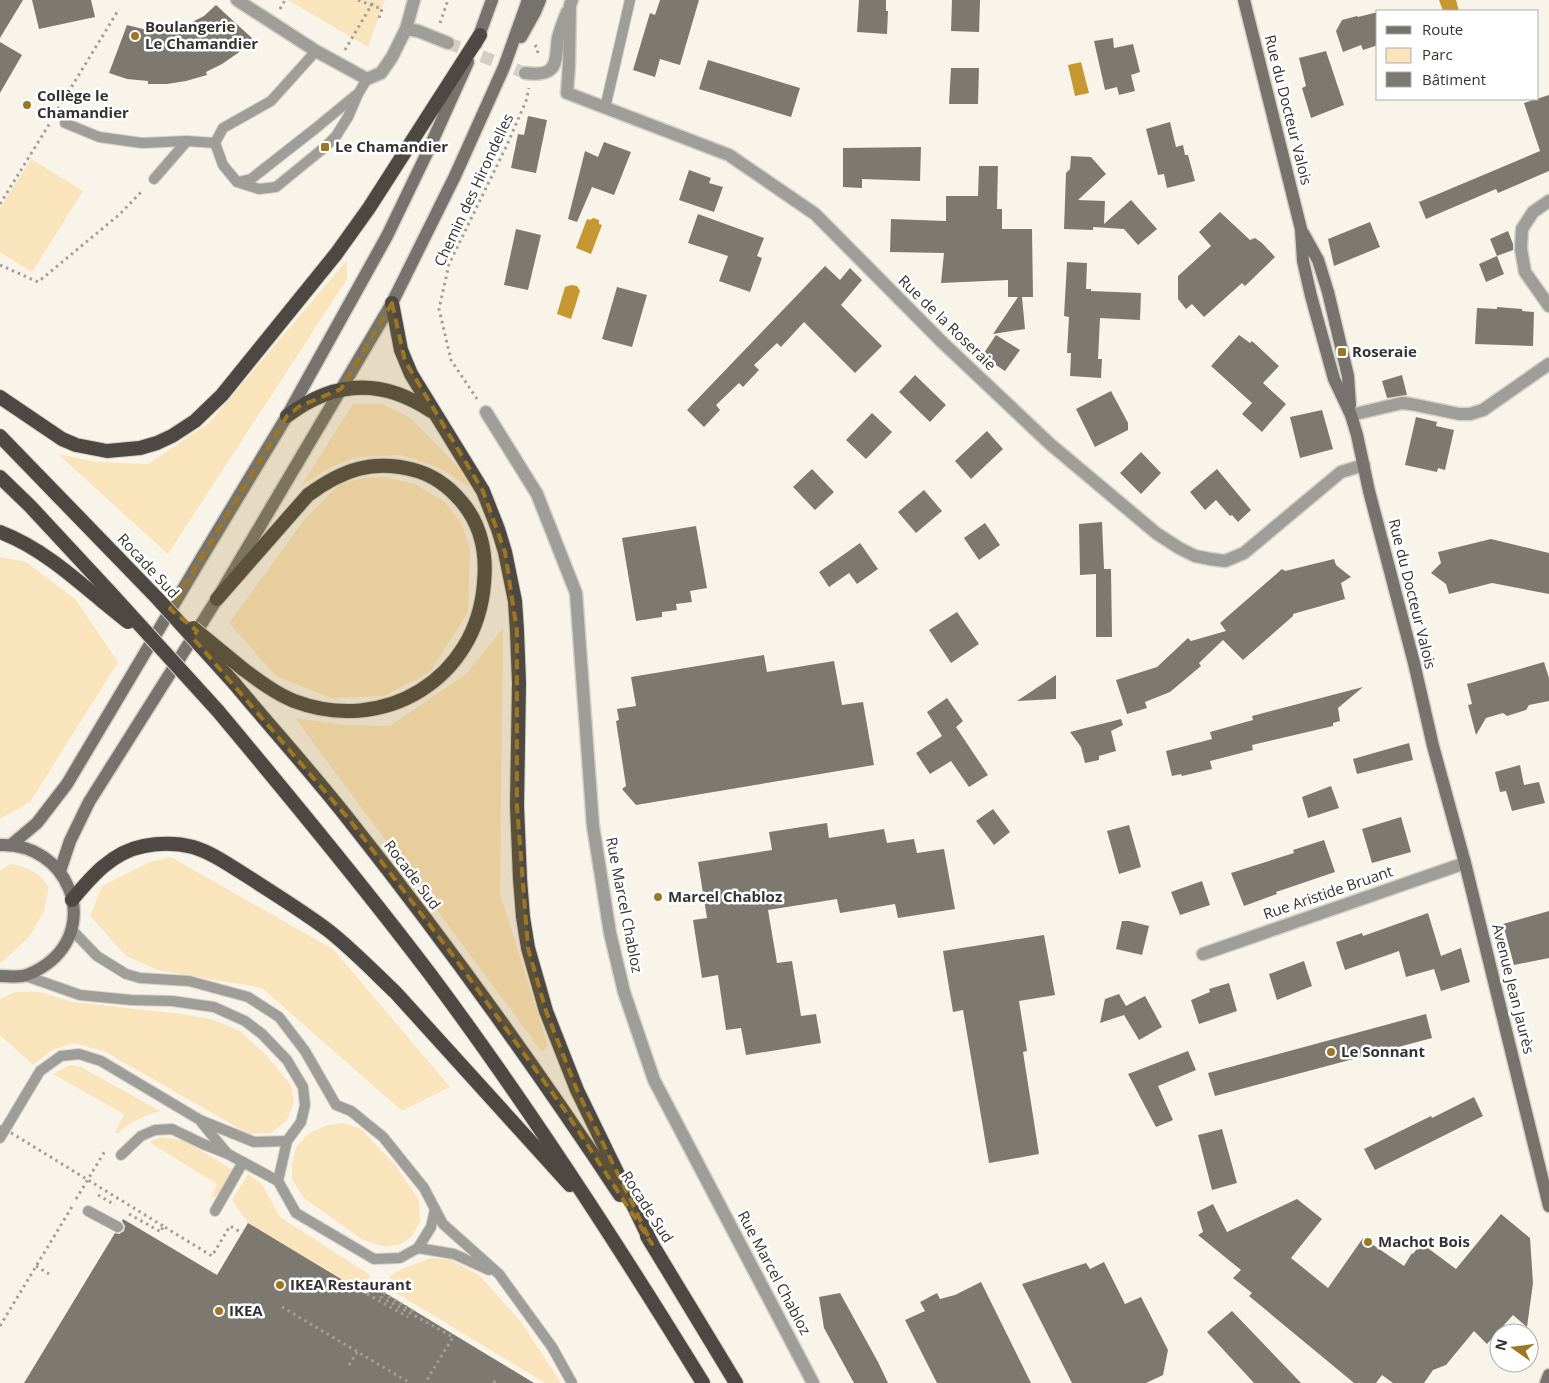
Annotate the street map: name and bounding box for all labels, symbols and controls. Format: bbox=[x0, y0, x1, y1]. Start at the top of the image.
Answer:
legend bbox=[1376, 10, 1539, 100]
place label: Boulangerie Le Chamandier bbox=[145, 16, 258, 53]
text: Route bbox=[1422, 19, 1463, 39]
marker: Boulangerie Le Chamandier bbox=[129, 30, 141, 42]
street label: Rue du Docteur Valois bbox=[1261, 33, 1317, 187]
text: Parc bbox=[1422, 44, 1453, 64]
text: Bâtiment bbox=[1422, 69, 1486, 89]
place label: Collège le Chamandier bbox=[37, 85, 129, 122]
marker: Collège le Chamandier bbox=[21, 99, 33, 111]
street label: Chemin des Hirondelles bbox=[429, 110, 517, 269]
place label: Le Chamandier bbox=[335, 136, 448, 156]
marker: Le Chamandier bbox=[319, 141, 331, 153]
street label: Rue de la Roseraie bbox=[894, 270, 1001, 374]
place label: Roseraie bbox=[1352, 341, 1417, 361]
marker: Roseraie bbox=[1336, 346, 1348, 358]
street label: Rue du Docteur Valois bbox=[1385, 517, 1441, 671]
street label: Rocade Sud bbox=[113, 529, 184, 602]
street label: Rue Marcel Chabloz bbox=[602, 835, 648, 974]
street label: Rocade Sud bbox=[380, 836, 445, 913]
street label: Rue Aristide Bruant bbox=[1260, 860, 1395, 924]
place label: Marcel Chabloz bbox=[668, 886, 782, 906]
marker: Marcel Chabloz bbox=[652, 891, 664, 903]
street label: Avenue Jean Jaurès bbox=[1488, 922, 1540, 1056]
place label: Le Sonnant bbox=[1341, 1041, 1425, 1061]
marker: Le Sonnant bbox=[1325, 1046, 1337, 1058]
street label: Rocade Sud bbox=[617, 1167, 679, 1246]
street label: Rue Marcel Chabloz bbox=[734, 1207, 816, 1338]
place label: Machot Bois bbox=[1378, 1231, 1470, 1251]
marker: Machot Bois bbox=[1362, 1236, 1374, 1248]
place label: IKEA Restaurant bbox=[290, 1274, 412, 1294]
marker: IKEA Restaurant bbox=[274, 1279, 286, 1291]
place label: IKEA bbox=[229, 1300, 263, 1320]
marker: IKEA bbox=[213, 1305, 225, 1317]
north arrow bbox=[1489, 1323, 1539, 1373]
text: N bbox=[1490, 1337, 1511, 1353]

